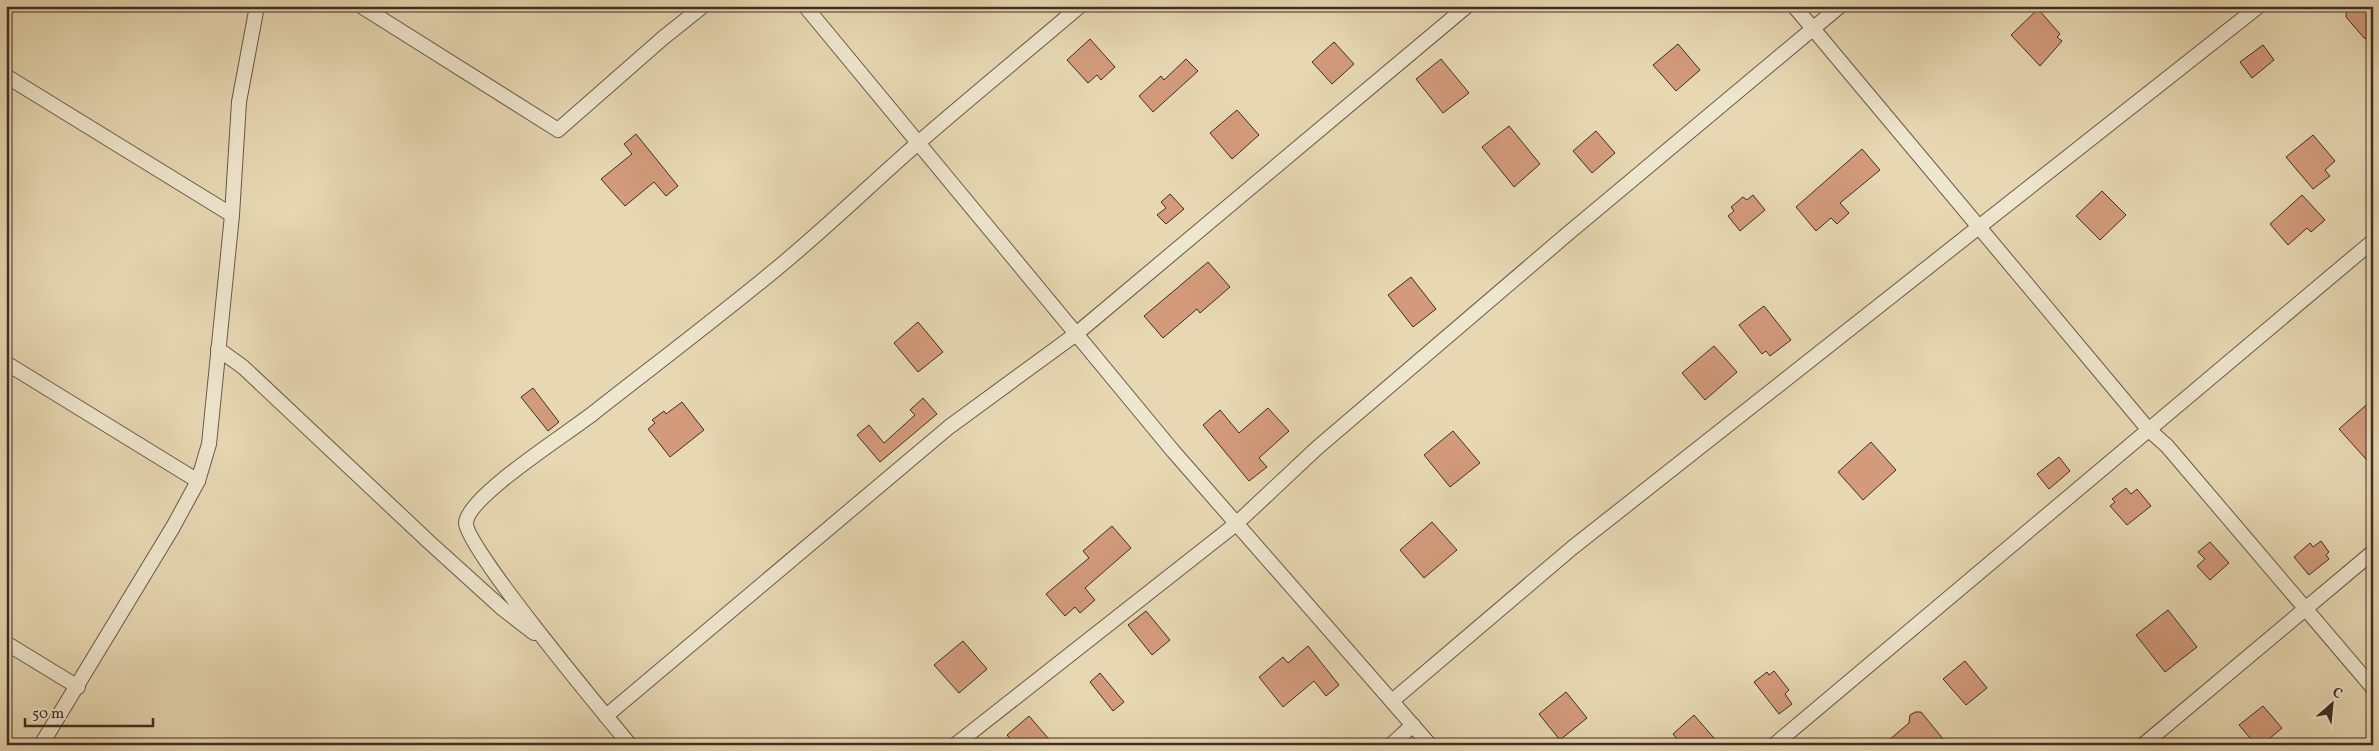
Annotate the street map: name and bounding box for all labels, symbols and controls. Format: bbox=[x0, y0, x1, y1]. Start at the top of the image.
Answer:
north arrow bbox=[2306, 678, 2356, 728]
text: С bbox=[2329, 683, 2346, 704]
scale bar bbox=[25, 696, 152, 728]
text: 50 m bbox=[32, 704, 64, 725]

